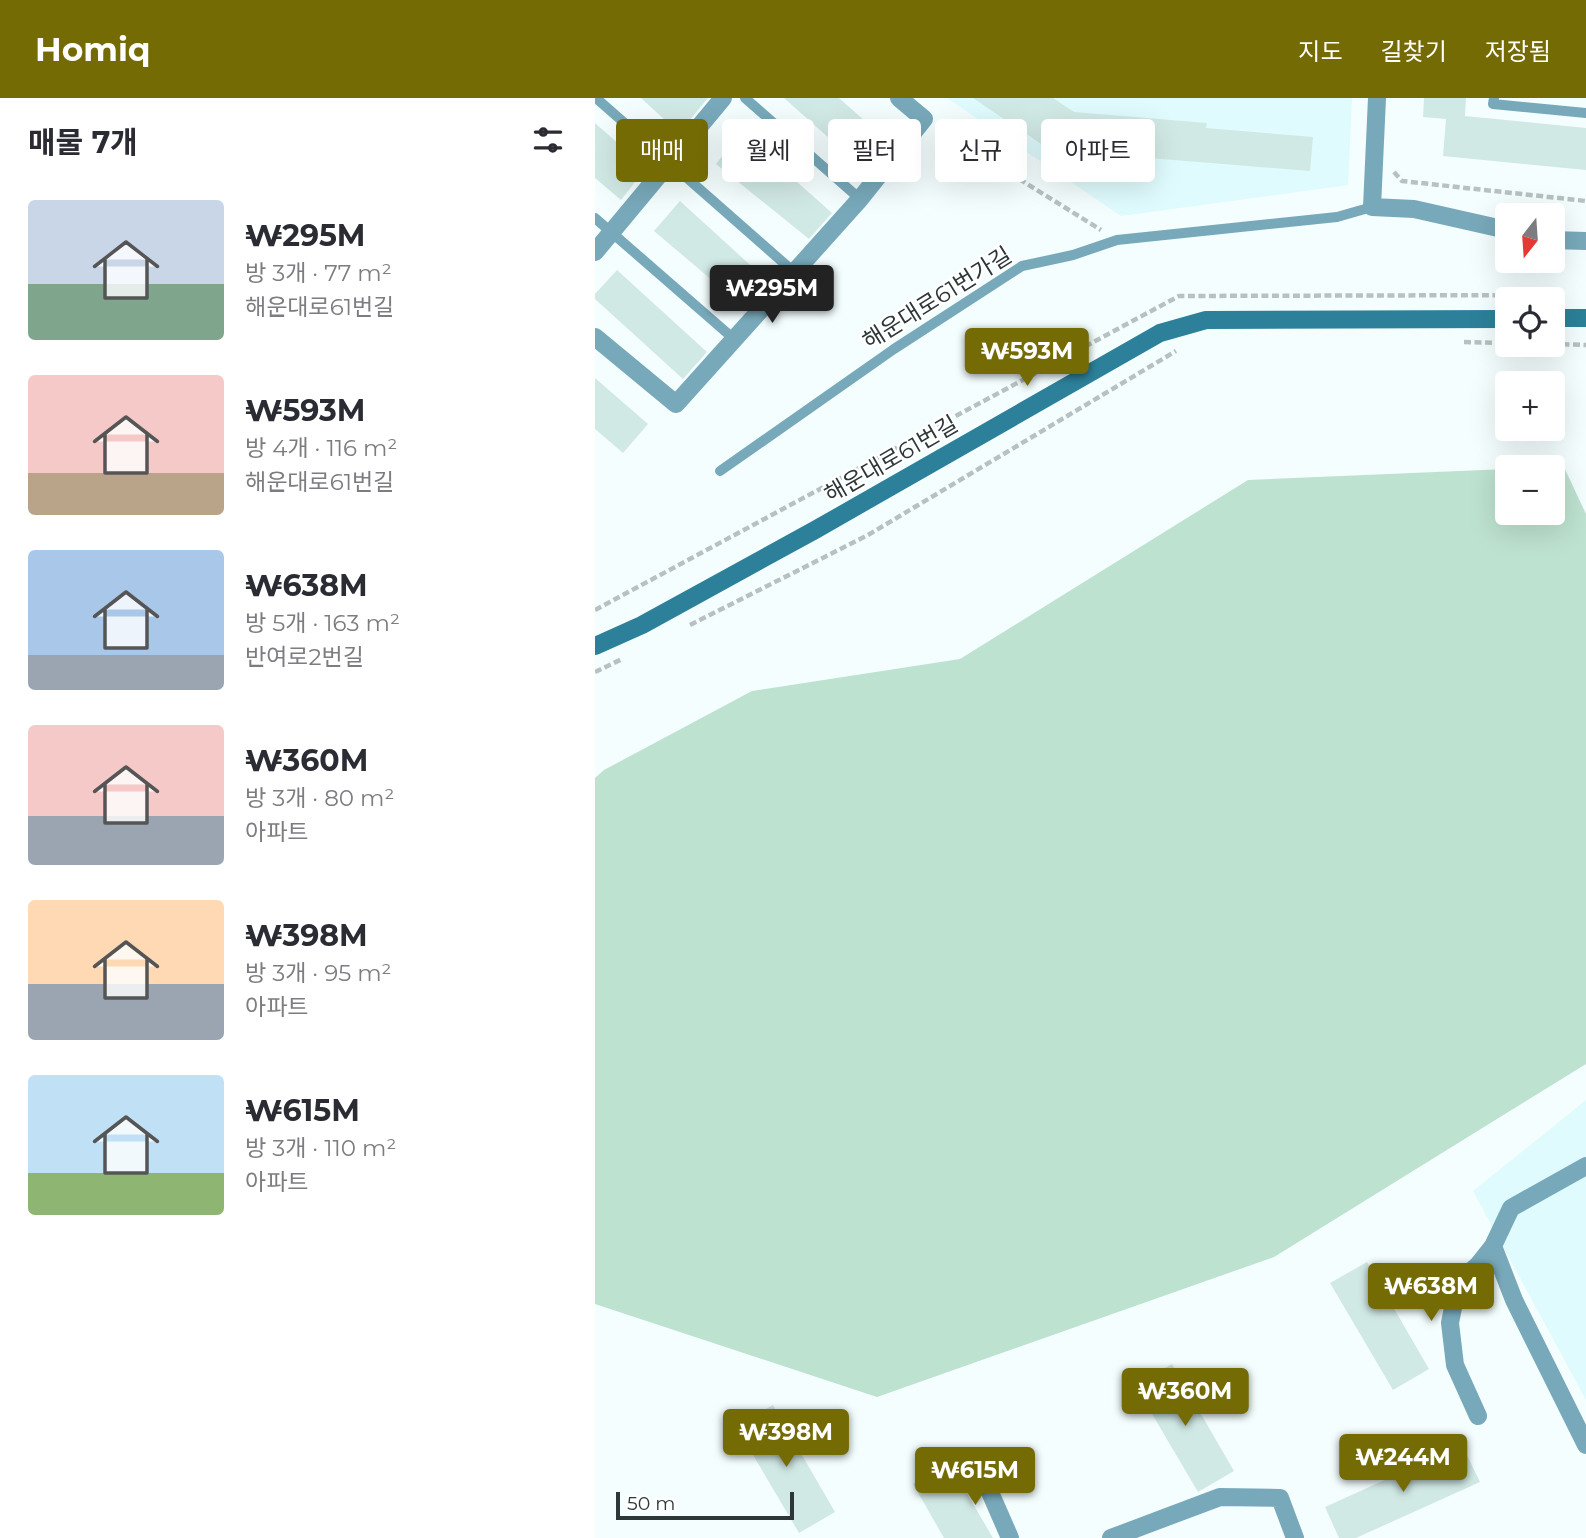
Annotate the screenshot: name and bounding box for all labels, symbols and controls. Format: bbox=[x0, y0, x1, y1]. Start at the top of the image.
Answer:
text: Homiq bbox=[35, 29, 151, 69]
text: 지도 bbox=[1298, 37, 1343, 66]
text: 길찾기 bbox=[1381, 37, 1447, 66]
text: 저장됨 bbox=[1485, 37, 1551, 66]
chip: 매매 bbox=[616, 119, 708, 182]
chip: 월세 bbox=[722, 119, 814, 182]
chip: 필터 bbox=[828, 119, 921, 182]
chip: 신규 bbox=[935, 119, 1027, 182]
chip: 아파트 bbox=[1041, 119, 1155, 182]
icon: filters bbox=[529, 121, 567, 159]
text: 매물 7개 bbox=[28, 124, 138, 161]
north arrow bbox=[1495, 203, 1565, 273]
map controls bbox=[1495, 203, 1565, 525]
text: ₩295M bbox=[245, 217, 366, 254]
icon: home bbox=[84, 228, 168, 312]
street label: 해운대로61번가길 bbox=[857, 241, 1017, 355]
text: 방 3개 · 77 m² bbox=[245, 259, 392, 287]
pin: ₩295M bbox=[723, 266, 821, 325]
text: ₩295M bbox=[726, 274, 818, 302]
button: locate bbox=[1495, 287, 1565, 357]
text: 해운대로61번길 bbox=[245, 293, 394, 321]
pin: ₩593M bbox=[978, 328, 1076, 388]
text: ₩593M bbox=[981, 337, 1073, 365]
button: + bbox=[1495, 371, 1565, 441]
text: ₩593M bbox=[245, 392, 365, 429]
icon: home bbox=[84, 403, 168, 487]
street label: 해운대로61번길 bbox=[819, 410, 963, 508]
text: 방 4개 · 116 m² bbox=[245, 434, 397, 462]
button: − bbox=[1495, 455, 1565, 525]
text: 해운대로61번길 bbox=[245, 468, 394, 496]
text: ₩638M bbox=[245, 567, 368, 604]
icon: home bbox=[84, 578, 168, 662]
text: 방 5개 · 163 m² bbox=[245, 609, 400, 637]
text: 반여로2번길 bbox=[245, 643, 364, 671]
text: ₩360M bbox=[245, 742, 368, 779]
icon: home bbox=[84, 753, 168, 837]
text: 방 3개 · 80 m² bbox=[245, 784, 394, 812]
text: 아파트 bbox=[245, 818, 308, 846]
text: ₩398M bbox=[245, 917, 368, 954]
icon: home bbox=[84, 928, 168, 1012]
text: 방 3개 · 95 m² bbox=[245, 959, 392, 987]
text: 아파트 bbox=[245, 993, 308, 1021]
text: ₩615M bbox=[245, 1092, 360, 1129]
icon: home bbox=[84, 1103, 168, 1187]
text: 방 3개 · 110 m² bbox=[245, 1134, 396, 1162]
text: 아파트 bbox=[245, 1168, 308, 1196]
pin: ₩638M bbox=[1382, 1264, 1480, 1323]
text: ₩638M bbox=[1384, 1272, 1478, 1300]
pin: ₩360M bbox=[1136, 1368, 1234, 1428]
text: ₩360M bbox=[1138, 1377, 1232, 1405]
pin: ₩398M bbox=[737, 1410, 835, 1469]
text: ₩398M bbox=[739, 1418, 833, 1446]
pin: ₩244M bbox=[1354, 1434, 1452, 1494]
text: ₩244M bbox=[1355, 1443, 1451, 1471]
pin: ₩615M bbox=[926, 1448, 1024, 1507]
text: ₩615M bbox=[931, 1456, 1019, 1484]
scale bar bbox=[616, 1489, 795, 1521]
text: 50 m bbox=[627, 1492, 675, 1515]

